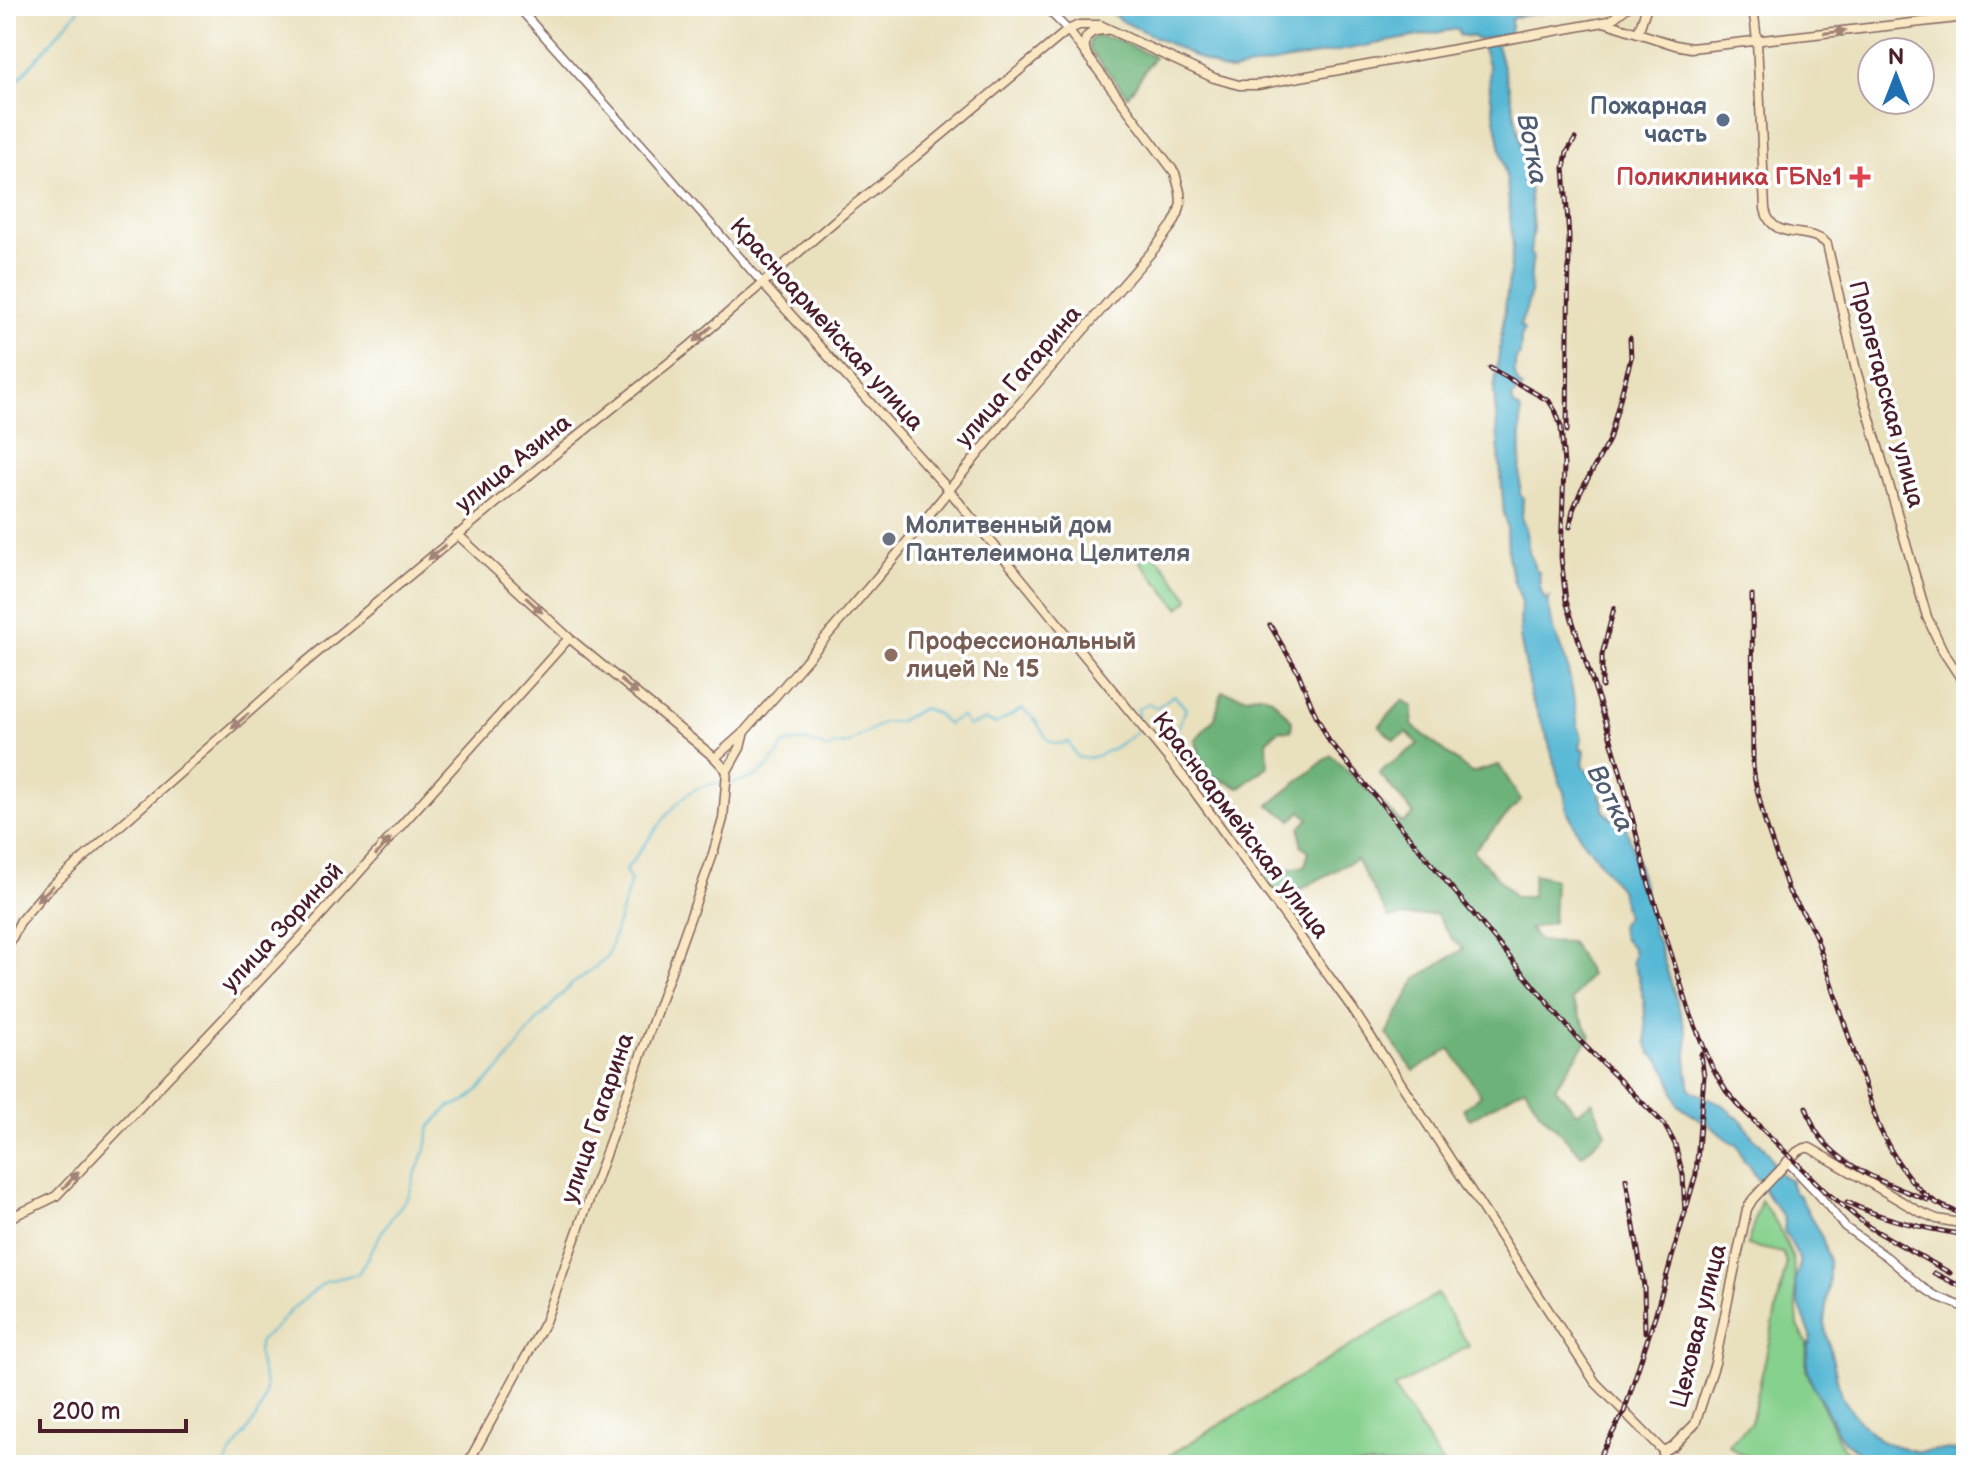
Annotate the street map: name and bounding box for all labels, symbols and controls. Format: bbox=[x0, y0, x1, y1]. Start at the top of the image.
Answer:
one-way arrow bbox=[1823, 25, 1848, 38]
north arrow bbox=[1856, 36, 1936, 116]
text: N bbox=[1888, 44, 1904, 71]
place label: Пожарная часть bbox=[1590, 92, 1708, 149]
water label: Вотка bbox=[1509, 111, 1554, 187]
marker: Пожарная часть bbox=[1714, 111, 1732, 129]
place label: Поликлиника ГБ№1 bbox=[1616, 163, 1842, 192]
marker: Поликлиника ГБ№1 bbox=[1849, 166, 1871, 188]
street label: Красноармейская улица bbox=[723, 212, 930, 437]
street label: Пролетарская улица bbox=[1842, 277, 1931, 511]
street label: улица Гагарина bbox=[949, 300, 1088, 453]
one-way arrow bbox=[694, 325, 714, 342]
street label: улица Азина bbox=[450, 408, 577, 519]
place label: Молитвенный дом Пантелеимона Целителя bbox=[905, 511, 1190, 568]
marker: Молитвенный дом Пантелеимона Целителя bbox=[880, 530, 898, 548]
one-way arrow bbox=[428, 543, 448, 560]
one-way arrow bbox=[524, 595, 543, 613]
place label: Профессиональный лицей № 15 bbox=[906, 627, 1136, 684]
marker: Профессиональный лицей № 15 bbox=[882, 646, 900, 664]
one-way arrow bbox=[619, 678, 639, 695]
street label: Красноармейская улица bbox=[1146, 706, 1335, 944]
one-way arrow bbox=[230, 712, 250, 729]
water label: Вотка bbox=[1580, 760, 1640, 838]
one-way arrow bbox=[374, 838, 391, 858]
street label: улица Зориной bbox=[215, 857, 350, 998]
one-way arrow bbox=[36, 884, 55, 902]
street label: улица Гагарина bbox=[555, 1029, 640, 1207]
one-way arrow bbox=[62, 1171, 80, 1190]
street label: Цеховая улица bbox=[1664, 1241, 1733, 1411]
scale bar bbox=[40, 1383, 186, 1433]
text: 200 m bbox=[52, 1397, 121, 1426]

